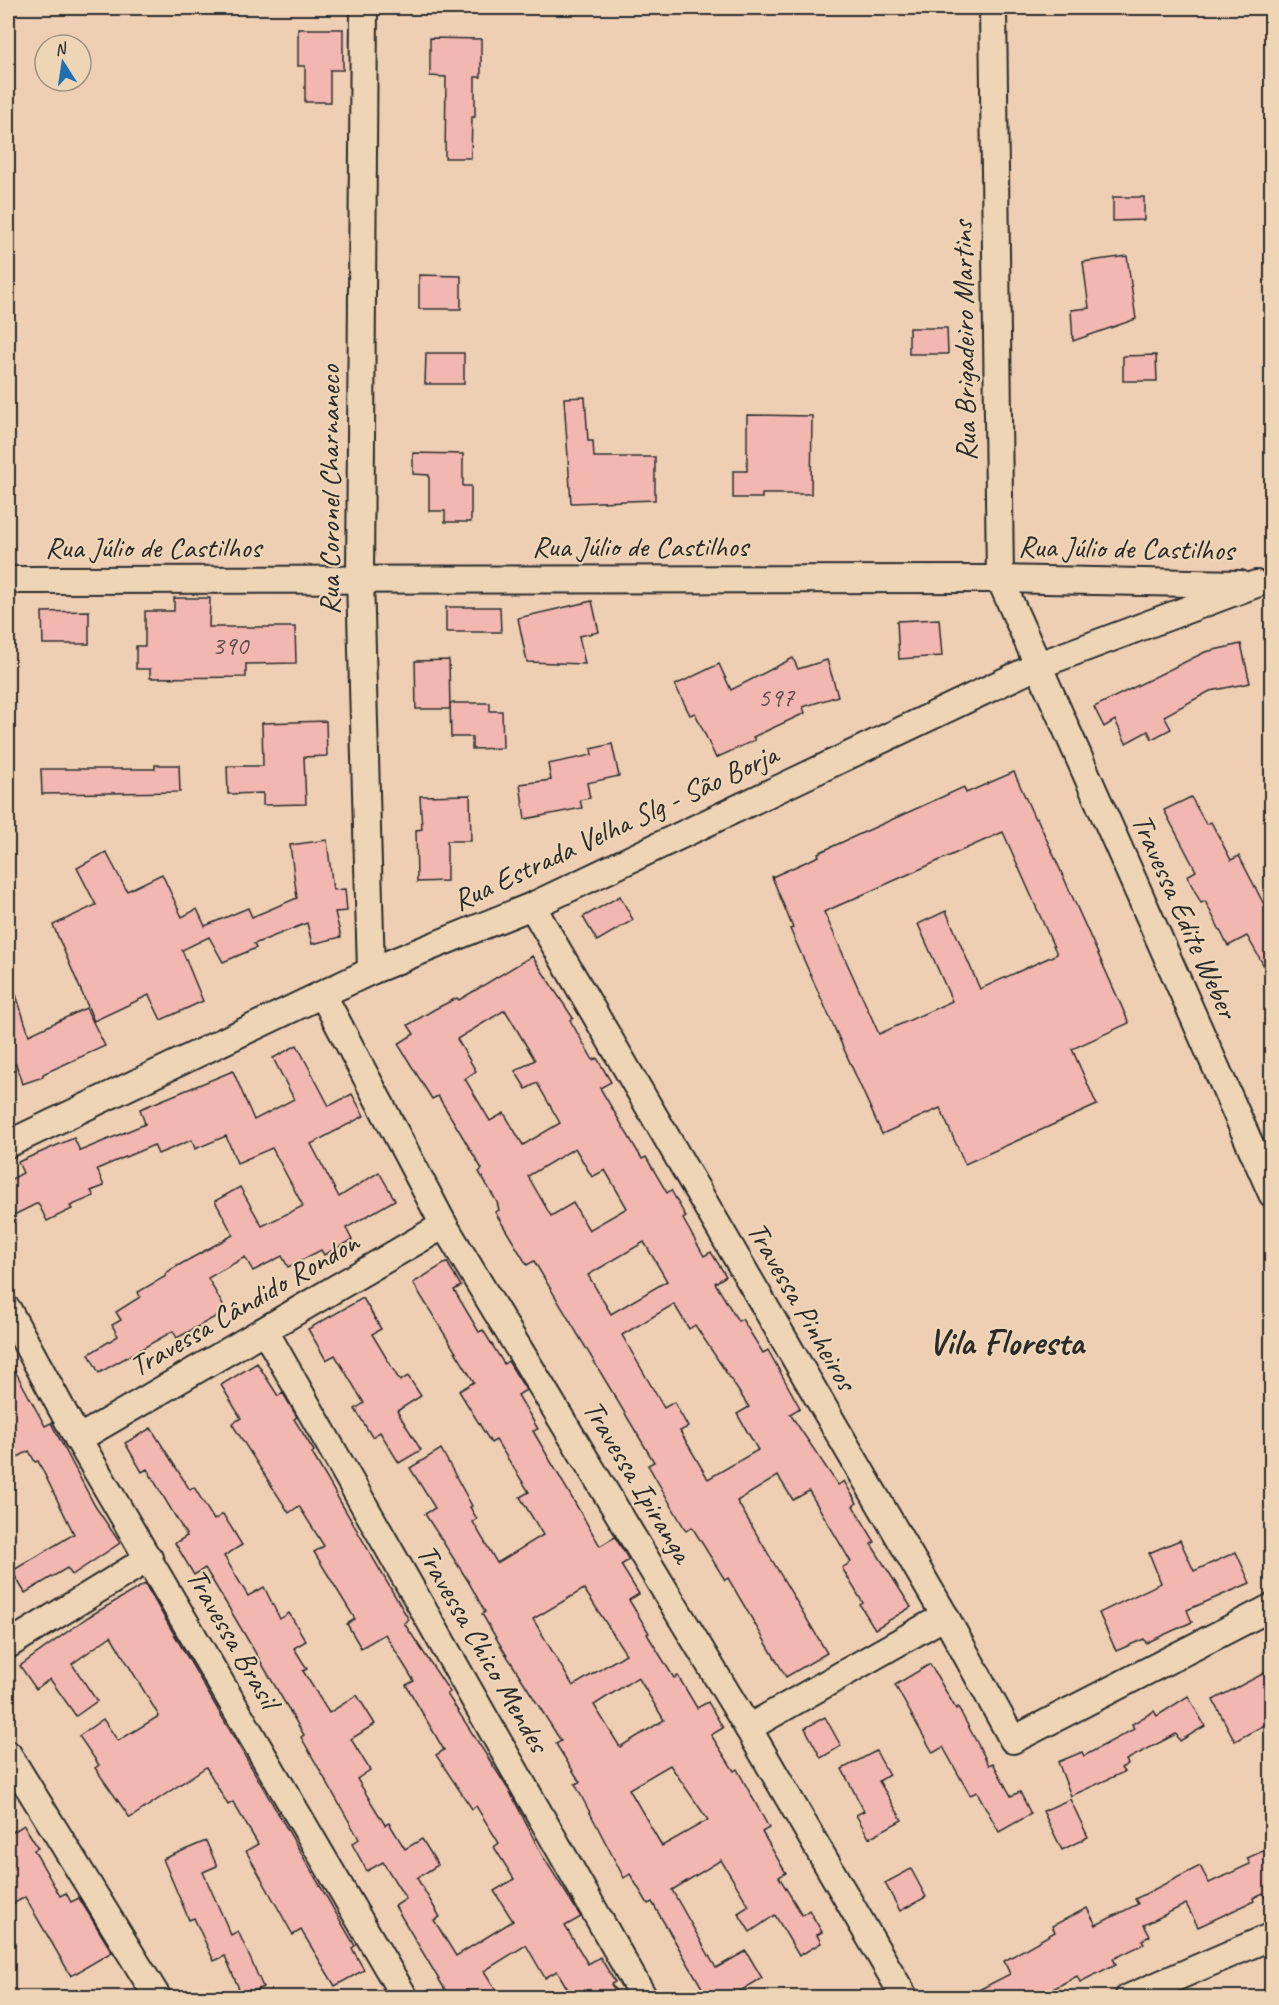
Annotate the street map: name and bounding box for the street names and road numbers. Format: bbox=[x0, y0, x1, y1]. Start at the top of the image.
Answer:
street label: Rua Brigadeiro Martins bbox=[943, 218, 985, 462]
street label: Rua Coronel Charnaneco bbox=[310, 364, 348, 615]
street label: Rua Júlio de Castilhos bbox=[532, 527, 751, 565]
street label: Rua Júlio de Castilhos bbox=[1018, 527, 1237, 569]
street label: Rua Júlio de Castilhos bbox=[45, 528, 264, 566]
street label: Rua Estrada Velha Slg - São Borja bbox=[446, 734, 786, 919]
street label: Travessa Edite Weber bbox=[1123, 808, 1248, 1026]
street label: Travessa Pinheiros bbox=[738, 1215, 867, 1400]
street label: Travessa Cândido Rondon bbox=[123, 1222, 367, 1385]
street label: Travessa Ipiranga bbox=[575, 1393, 703, 1572]
street label: Travessa Chico Mendes bbox=[408, 1537, 559, 1761]
street label: Travessa Brasil bbox=[178, 1561, 291, 1719]

